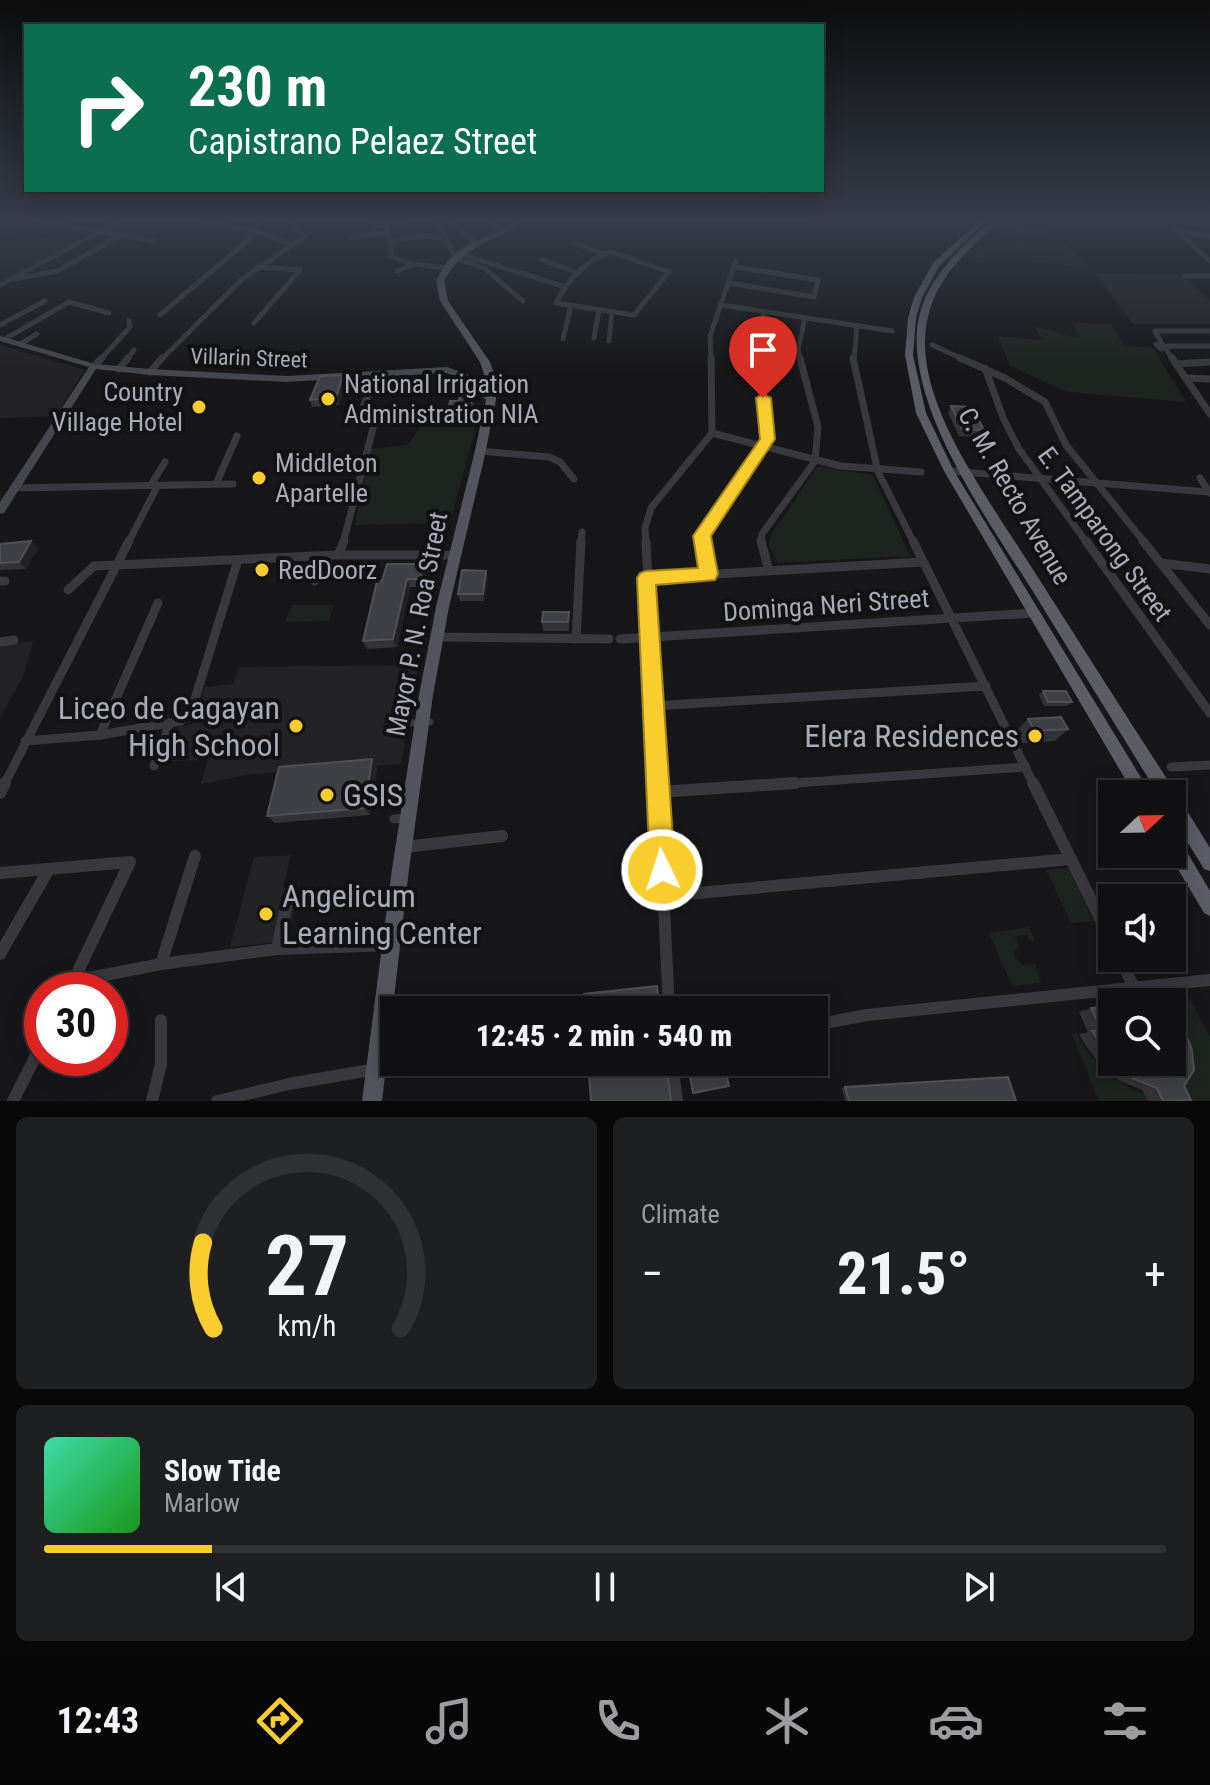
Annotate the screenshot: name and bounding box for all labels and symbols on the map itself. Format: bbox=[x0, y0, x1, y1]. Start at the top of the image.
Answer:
pin bbox=[729, 316, 797, 398]
street label: Villarin Street bbox=[190, 343, 308, 373]
place label: National Irrigation Administration NIA bbox=[344, 369, 539, 429]
place label: Country Village Hotel bbox=[52, 377, 183, 437]
marker: National Irrigation Administration NIA bbox=[319, 390, 337, 408]
marker: Country Village Hotel bbox=[190, 398, 208, 416]
street label: C. M. Recto Avenue bbox=[952, 402, 1078, 590]
street label: E. Tamparong Street bbox=[1032, 441, 1178, 627]
place label: Middleton Apartelle bbox=[275, 448, 378, 508]
marker: Middleton Apartelle bbox=[250, 469, 268, 487]
street label: Mayor P. N. Roa Street bbox=[381, 509, 453, 739]
place label: RedDoorz bbox=[278, 555, 377, 585]
marker: RedDoorz bbox=[253, 561, 271, 579]
street label: Dominga Neri Street bbox=[722, 583, 930, 627]
place label: Liceo de Cagayan High School bbox=[58, 689, 280, 764]
marker: Liceo de Cagayan High School bbox=[287, 717, 305, 735]
place label: Elera Residences bbox=[804, 717, 1019, 755]
marker: Elera Residences bbox=[1026, 727, 1044, 745]
place label: GSIS bbox=[343, 776, 403, 814]
north arrow bbox=[1098, 780, 1186, 868]
marker: GSIS bbox=[318, 786, 336, 804]
position arrow bbox=[620, 828, 704, 912]
place label: Angelicum Learning Center bbox=[282, 877, 482, 952]
marker: Angelicum Learning Center bbox=[257, 905, 275, 923]
speed limit sign: 30 bbox=[24, 972, 128, 1076]

